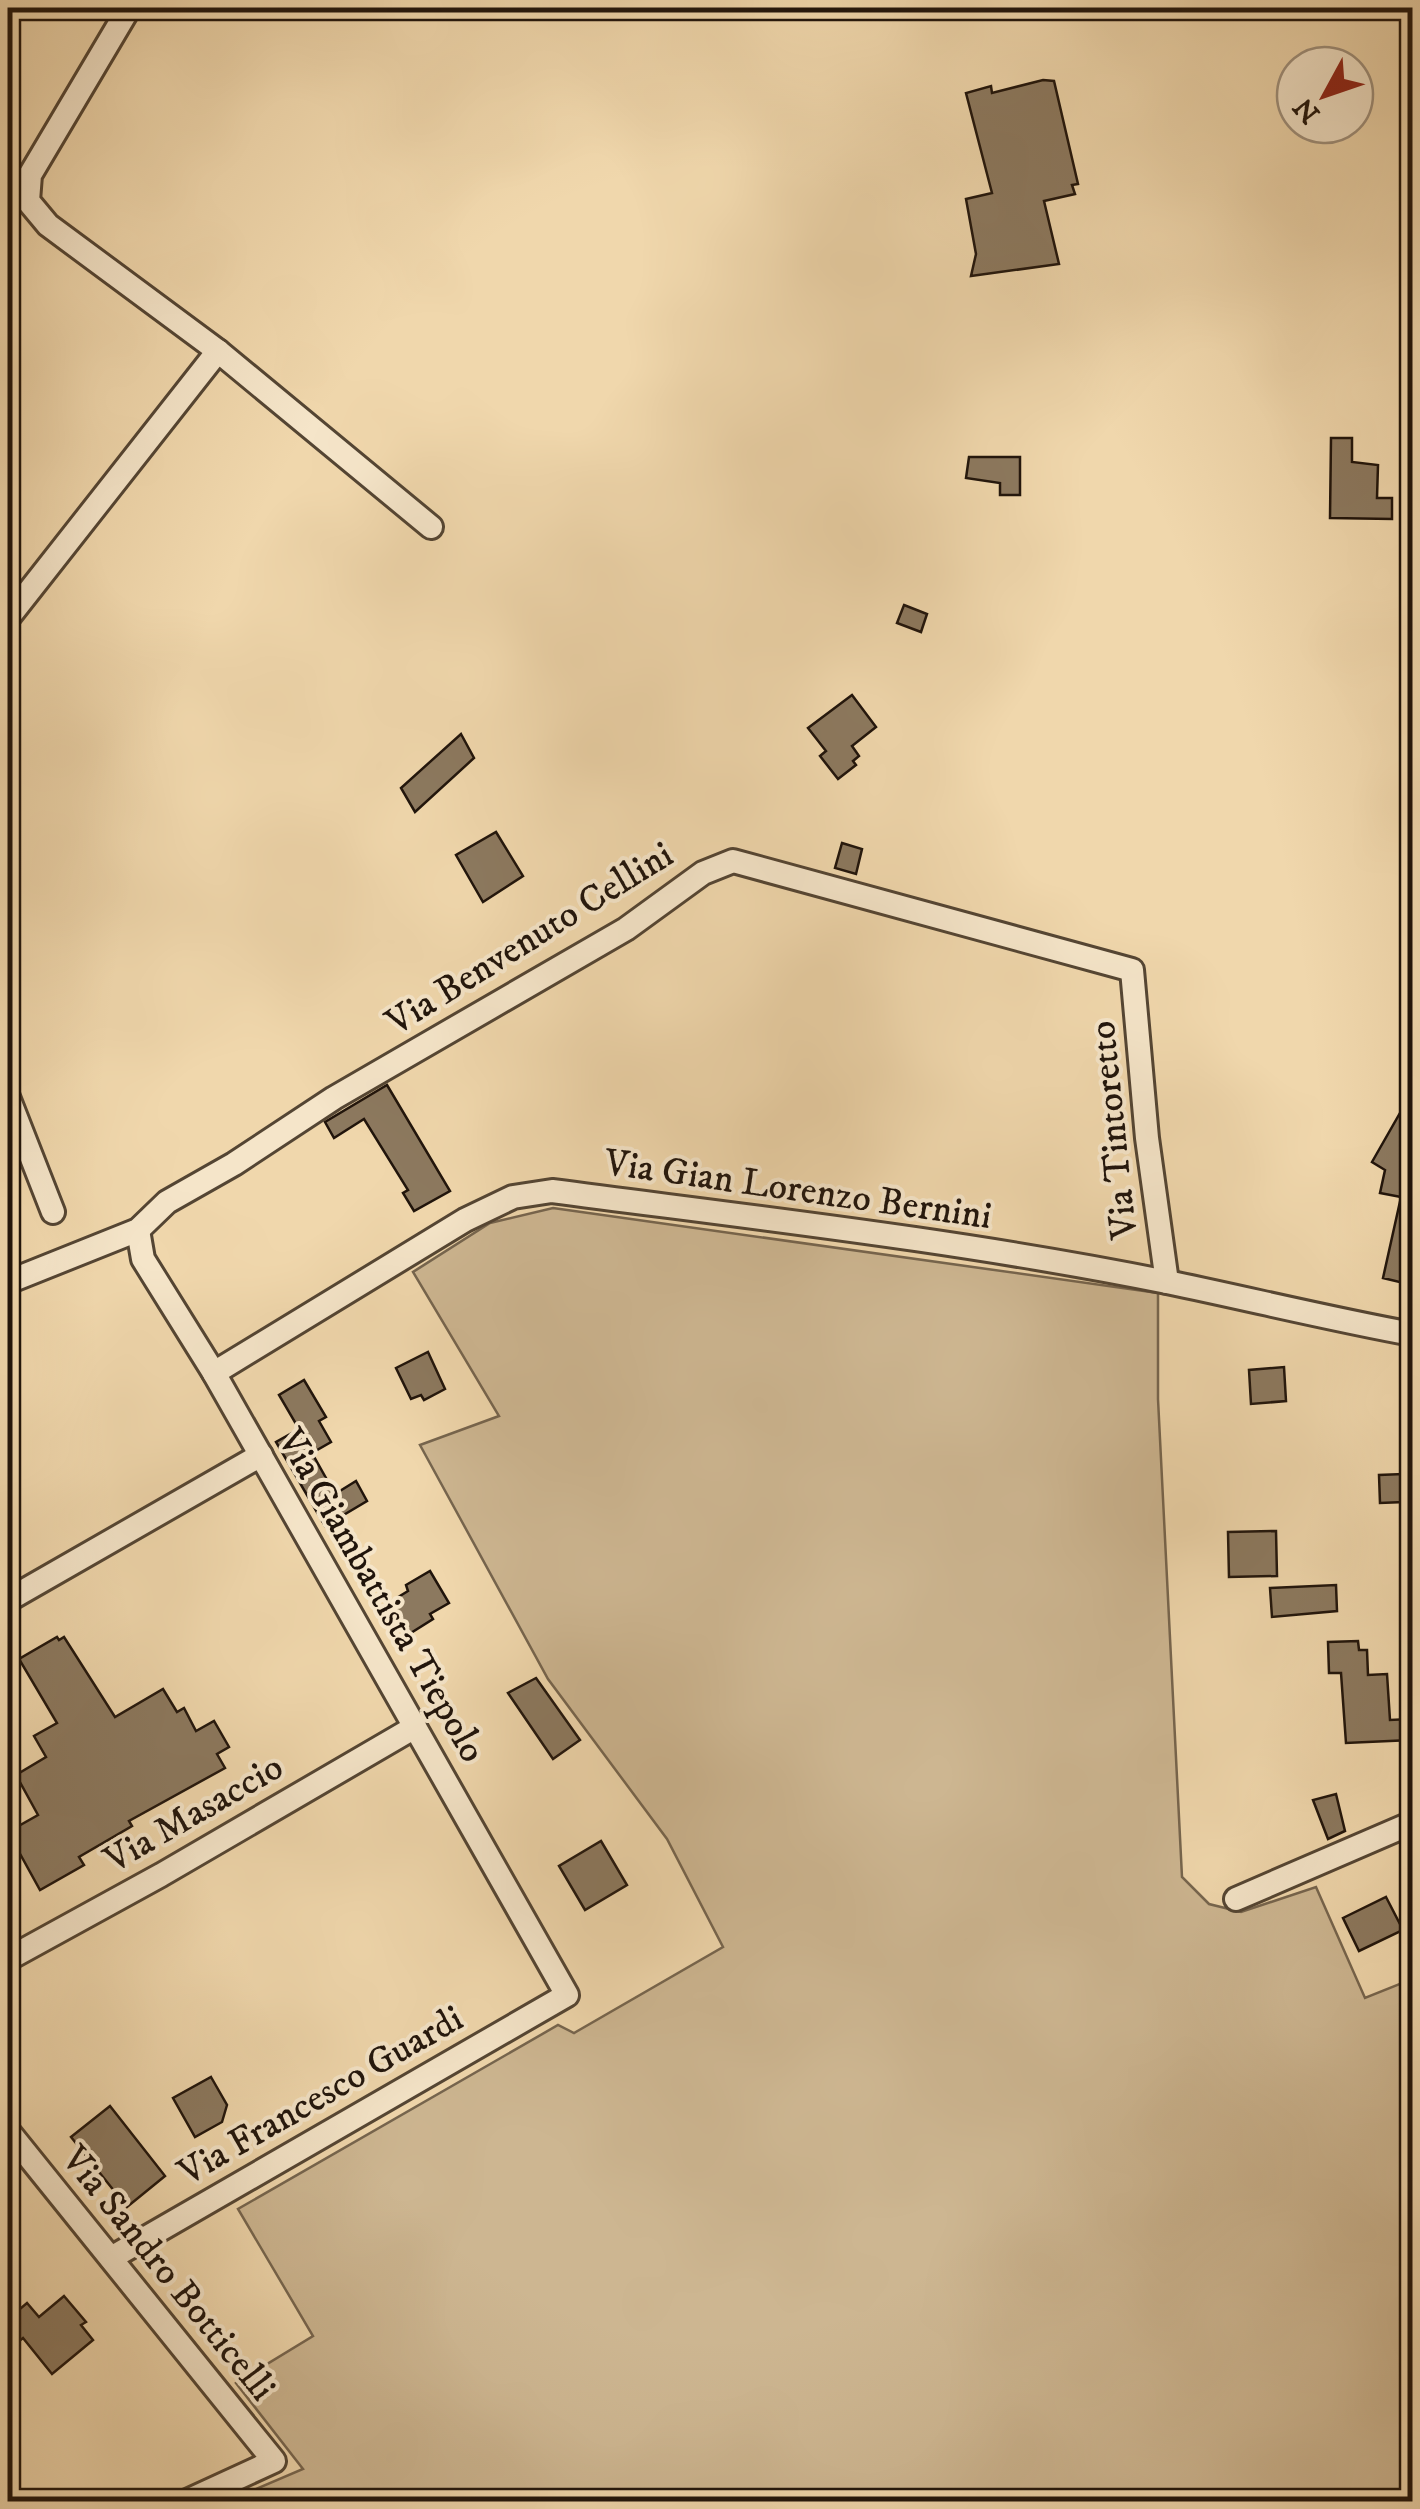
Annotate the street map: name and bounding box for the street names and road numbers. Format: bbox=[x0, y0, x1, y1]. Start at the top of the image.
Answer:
street label: Via Benvenuto Cellini bbox=[377, 831, 683, 1047]
street label: Via Tintoretto bbox=[1079, 1019, 1149, 1242]
street label: Via Gian Lorenzo Bernini bbox=[600, 1139, 995, 1241]
street label: Via Giambattista Tiepolo bbox=[265, 1420, 496, 1771]
street label: Via Masaccio bbox=[95, 1744, 292, 1885]
street label: Via Francesco Guardi bbox=[169, 1995, 472, 2198]
street label: Via Sandro Botticelli bbox=[50, 2136, 286, 2411]

